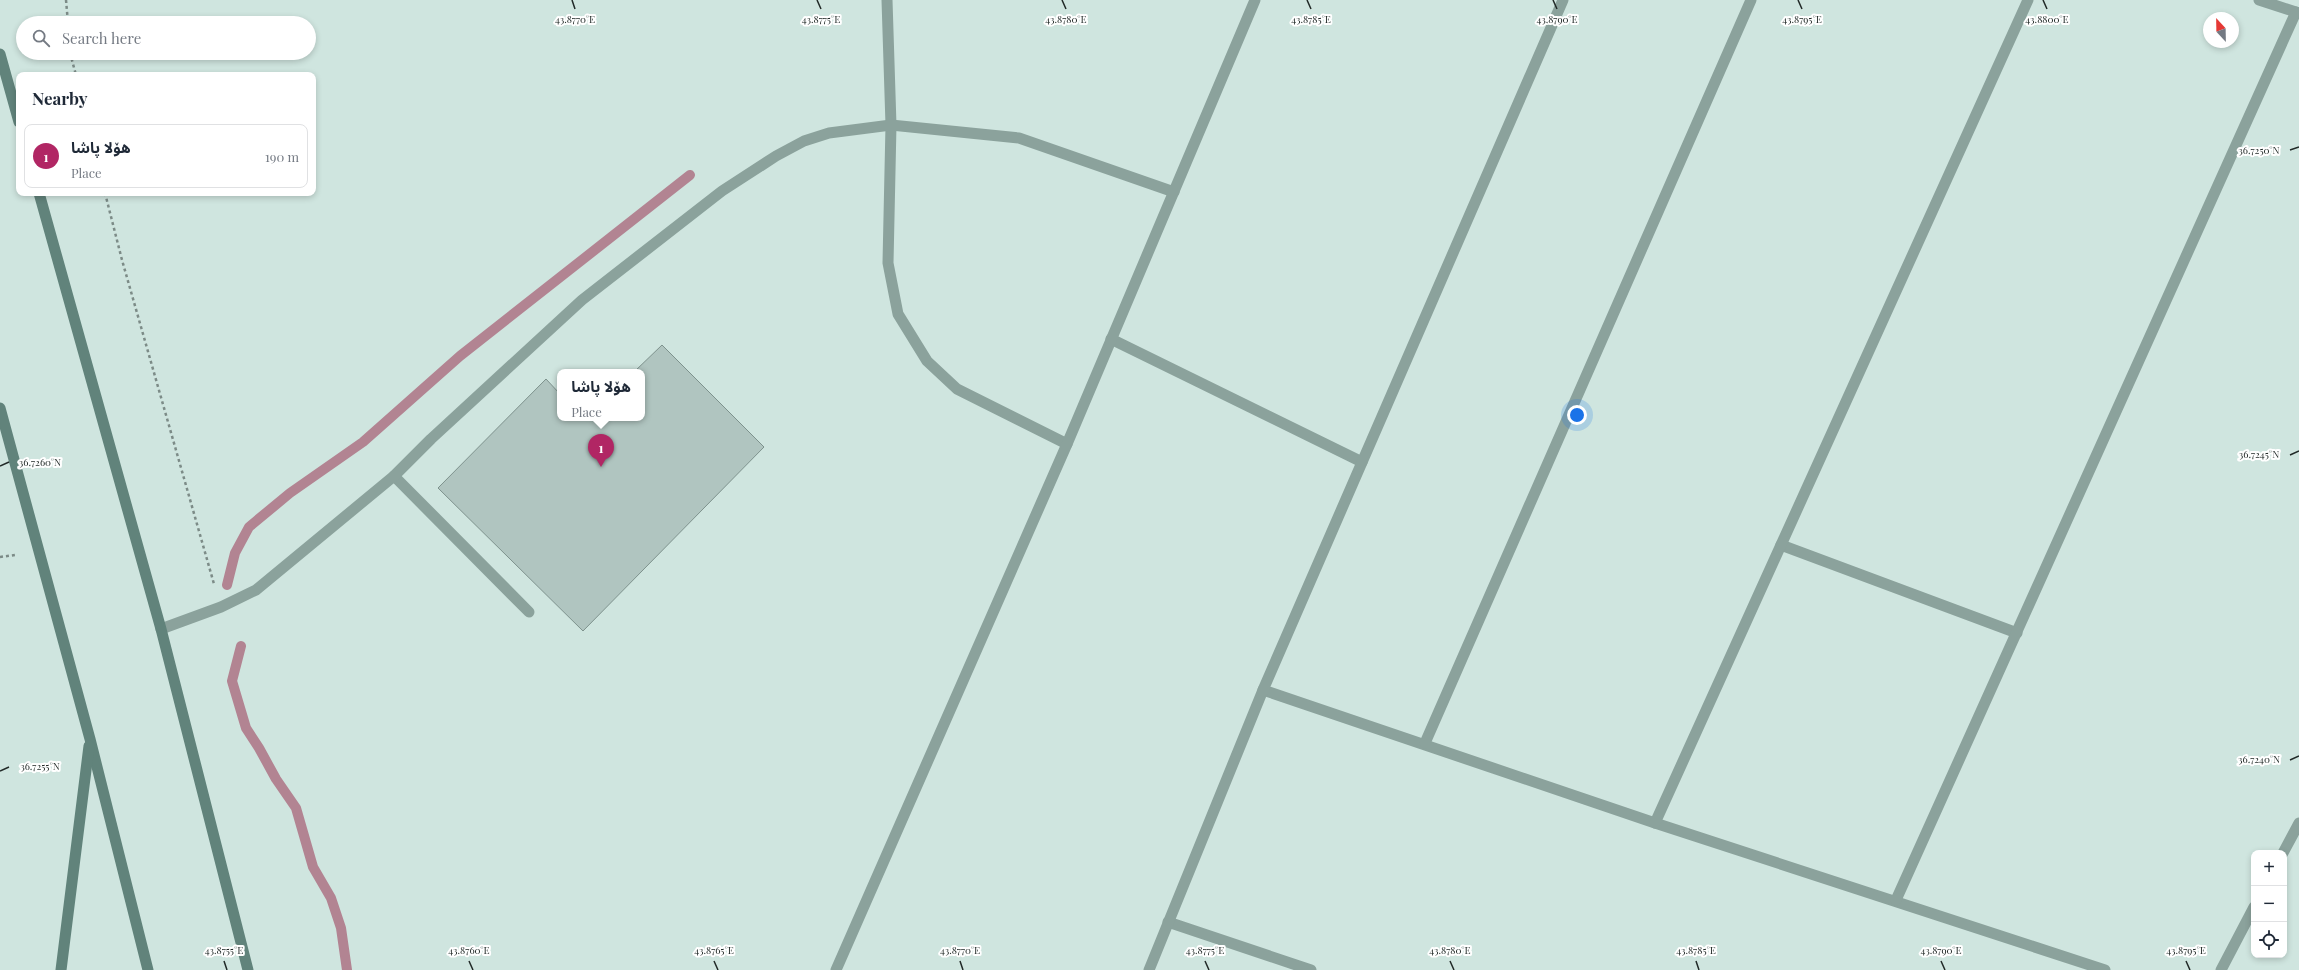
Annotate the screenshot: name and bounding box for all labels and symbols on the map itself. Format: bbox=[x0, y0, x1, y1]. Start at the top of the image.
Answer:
text: 43.8770°E bbox=[555, 12, 595, 26]
text: 43.8775°E bbox=[802, 12, 840, 26]
text: 43.8780°E bbox=[1045, 12, 1087, 26]
text: 43.8785°E bbox=[1291, 12, 1331, 26]
text: 43.8790°E bbox=[1536, 12, 1578, 26]
text: 43.8795°E bbox=[1782, 12, 1822, 26]
text: 43.8800°E bbox=[2025, 12, 2069, 26]
north arrow bbox=[2203, 12, 2239, 48]
text: 36.7250°N bbox=[2238, 143, 2280, 157]
your location bbox=[1567, 405, 1587, 425]
pin: 1 bbox=[588, 434, 614, 467]
text: 36.7245°N bbox=[2239, 447, 2279, 461]
text: 36.7260°N bbox=[19, 455, 61, 469]
text: 36.7240°N bbox=[2238, 752, 2280, 766]
text: 36.7255°N bbox=[20, 759, 60, 773]
text: 43.8755°E bbox=[205, 943, 243, 957]
text: 43.8760°E bbox=[448, 943, 490, 957]
text: 43.8765°E bbox=[694, 943, 734, 957]
text: 43.8770°E bbox=[940, 943, 980, 957]
text: 43.8775°E bbox=[1186, 943, 1224, 957]
text: 43.8780°E bbox=[1429, 943, 1471, 957]
text: 43.8785°E bbox=[1676, 943, 1716, 957]
text: 43.8790°E bbox=[1920, 943, 1962, 957]
text: 43.8795°E bbox=[2166, 943, 2206, 957]

